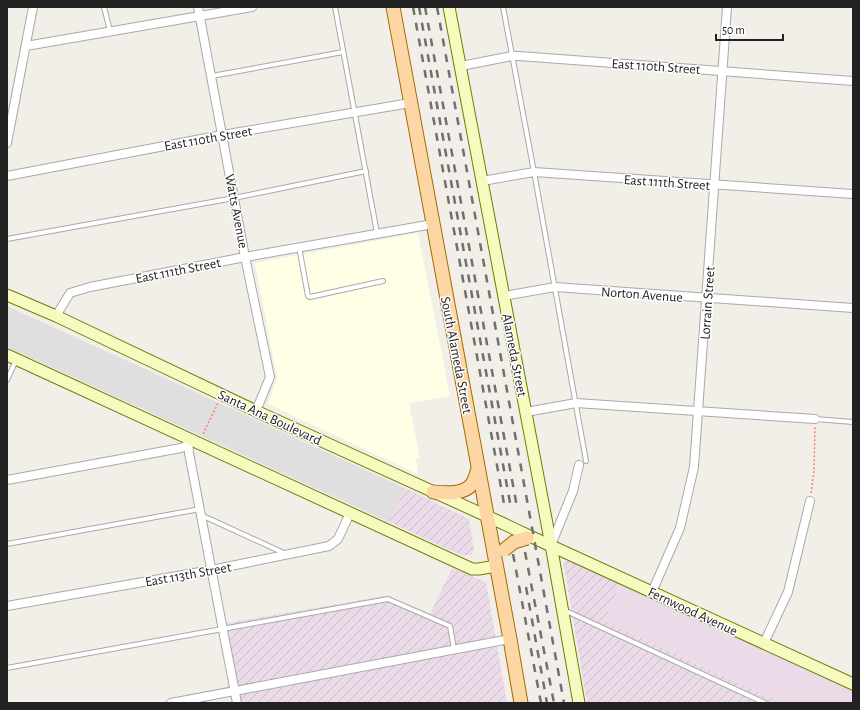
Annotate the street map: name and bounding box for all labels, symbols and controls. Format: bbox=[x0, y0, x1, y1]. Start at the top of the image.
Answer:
scale bar bbox=[716, 16, 783, 42]
text: 50 m bbox=[722, 24, 745, 36]
street label: East 110th Street bbox=[611, 57, 701, 77]
street label: East 110th Street bbox=[163, 124, 254, 154]
street label: Watts Avenue bbox=[222, 173, 250, 250]
street label: East 111th Street bbox=[623, 173, 711, 193]
street label: East 111th Street bbox=[134, 256, 222, 286]
street label: Lorrain Street bbox=[698, 265, 718, 340]
street label: Norton Avenue bbox=[601, 285, 683, 305]
street label: South Alameda Street bbox=[438, 295, 474, 415]
street label: Alameda Street bbox=[499, 312, 529, 399]
street label: Santa Ana Boulevard bbox=[216, 388, 323, 448]
street label: East 113th Street bbox=[144, 560, 233, 589]
street label: Fernwood Avenue bbox=[646, 585, 739, 639]

